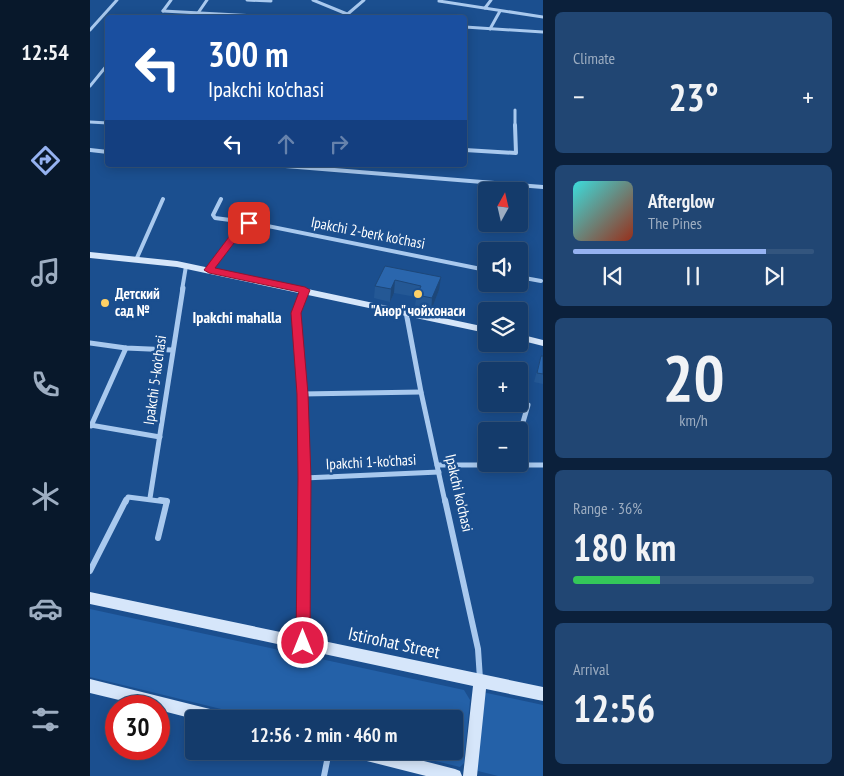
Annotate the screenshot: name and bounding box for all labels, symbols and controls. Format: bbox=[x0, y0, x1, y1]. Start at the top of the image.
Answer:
text: 300 m bbox=[208, 31, 289, 77]
icon: left bbox=[125, 35, 190, 100]
text: 12:54 bbox=[21, 38, 69, 66]
text: Climate bbox=[573, 48, 615, 68]
text: 23° bbox=[668, 72, 719, 121]
text: Ipakchi ko'chasi bbox=[208, 75, 324, 103]
text: − bbox=[573, 78, 585, 115]
text: + bbox=[802, 78, 814, 115]
icon: left bbox=[219, 130, 247, 158]
icon: ahead bbox=[272, 130, 300, 158]
icon: right bbox=[325, 130, 353, 158]
icon: directions bbox=[28, 143, 63, 178]
north arrow bbox=[478, 182, 528, 232]
map controls bbox=[478, 182, 528, 472]
text: Afterglow bbox=[648, 189, 714, 213]
pin bbox=[228, 202, 270, 244]
icon: arrive bbox=[235, 209, 263, 237]
street label: Ipakchi 2-berk ko'chasi bbox=[309, 212, 427, 253]
text: The Pines bbox=[648, 213, 702, 233]
button: sound bbox=[478, 242, 528, 292]
icon: music bbox=[28, 255, 63, 290]
icon: previous bbox=[599, 262, 627, 290]
icon: pause bbox=[679, 262, 707, 290]
icon: next bbox=[760, 262, 788, 290]
place label: Детский сад № bbox=[115, 284, 160, 320]
marker: "Анор" чойхонаси bbox=[412, 288, 424, 300]
marker: Детский сад № bbox=[99, 297, 111, 309]
place label: "Анор" чойхонаси bbox=[371, 301, 466, 320]
button: layers bbox=[478, 302, 528, 352]
district label: Ipakchi mahalla bbox=[192, 307, 282, 327]
street label: Ipakchi 5-ko'chasi bbox=[139, 334, 170, 426]
text: 20 bbox=[662, 335, 725, 419]
button: + bbox=[478, 362, 528, 412]
icon: phone bbox=[28, 367, 63, 402]
text: km/h bbox=[679, 410, 708, 430]
button: − bbox=[478, 422, 528, 472]
street label: Ipakchi 1-ko'chasi bbox=[325, 450, 417, 473]
street label: Ipakchi ko'chasi bbox=[441, 452, 478, 534]
icon: climate bbox=[28, 479, 63, 514]
text: Range · 36% bbox=[573, 498, 642, 518]
text: 180 km bbox=[573, 522, 676, 571]
icon: car bbox=[28, 591, 63, 626]
position arrow bbox=[276, 616, 328, 668]
street label: Istirohat Street bbox=[346, 622, 442, 663]
text: Arrival bbox=[573, 659, 609, 679]
text: 12:56 bbox=[573, 683, 655, 732]
speed limit sign: 30 bbox=[105, 695, 170, 760]
icon: filters bbox=[28, 702, 63, 737]
text: 12:56 · 2 min · 460 m bbox=[251, 723, 397, 747]

